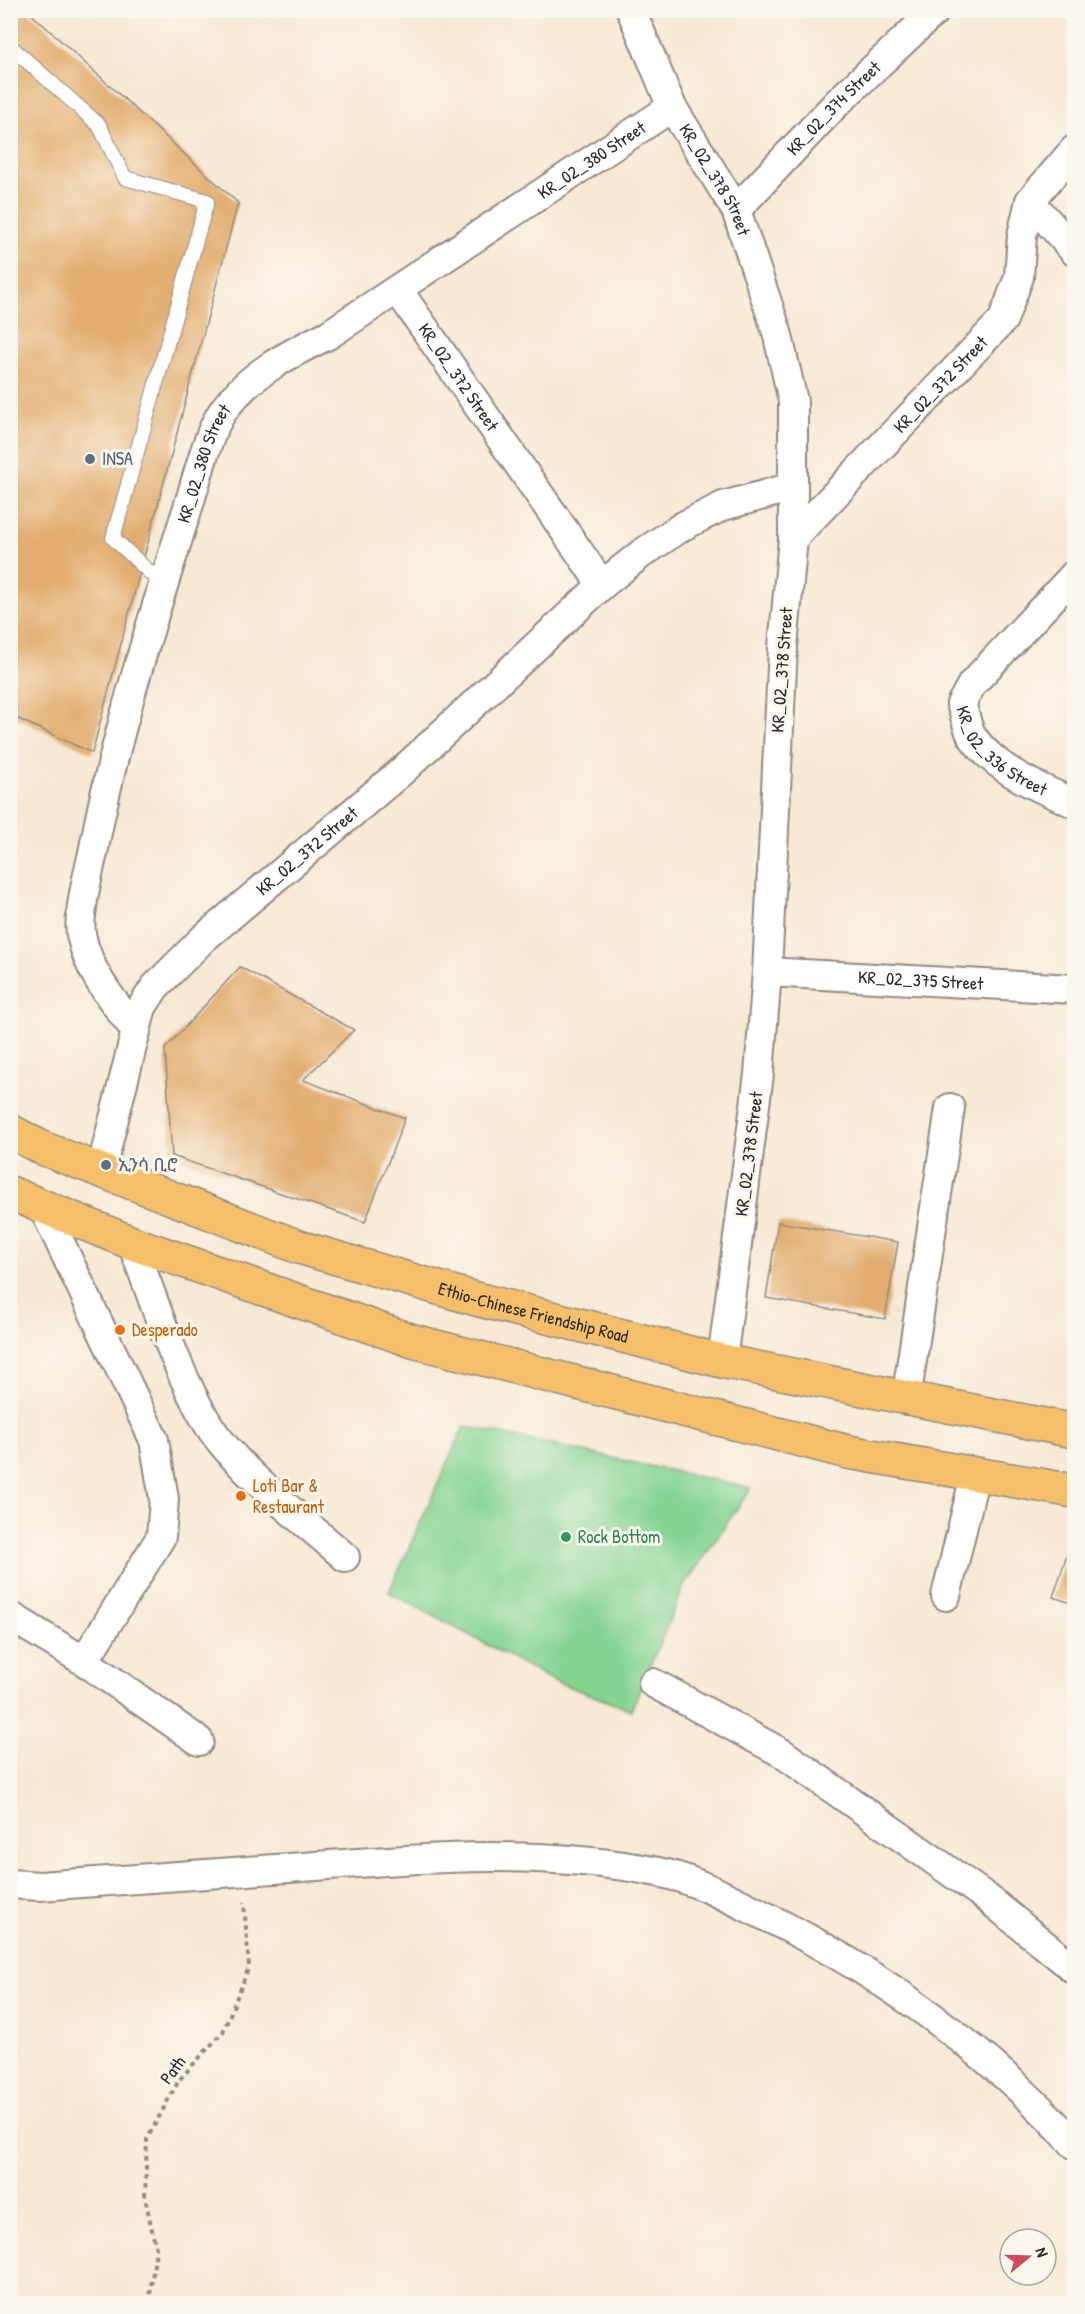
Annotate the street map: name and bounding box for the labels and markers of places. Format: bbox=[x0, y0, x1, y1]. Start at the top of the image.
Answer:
place label: INSA bbox=[102, 446, 133, 471]
marker: INSA bbox=[83, 452, 97, 466]
place label: ኢንሳ ቢሮ bbox=[118, 1152, 178, 1177]
marker: ኢንሳ ቢሮ bbox=[99, 1158, 113, 1172]
place label: Desperado bbox=[132, 1317, 198, 1342]
marker: Desperado bbox=[113, 1323, 127, 1337]
place label: Loti Bar & Restaurant bbox=[253, 1473, 325, 1519]
marker: Loti Bar & Restaurant bbox=[234, 1489, 248, 1503]
place label: Rock Bottom bbox=[578, 1524, 660, 1549]
marker: Rock Bottom bbox=[559, 1530, 573, 1544]

